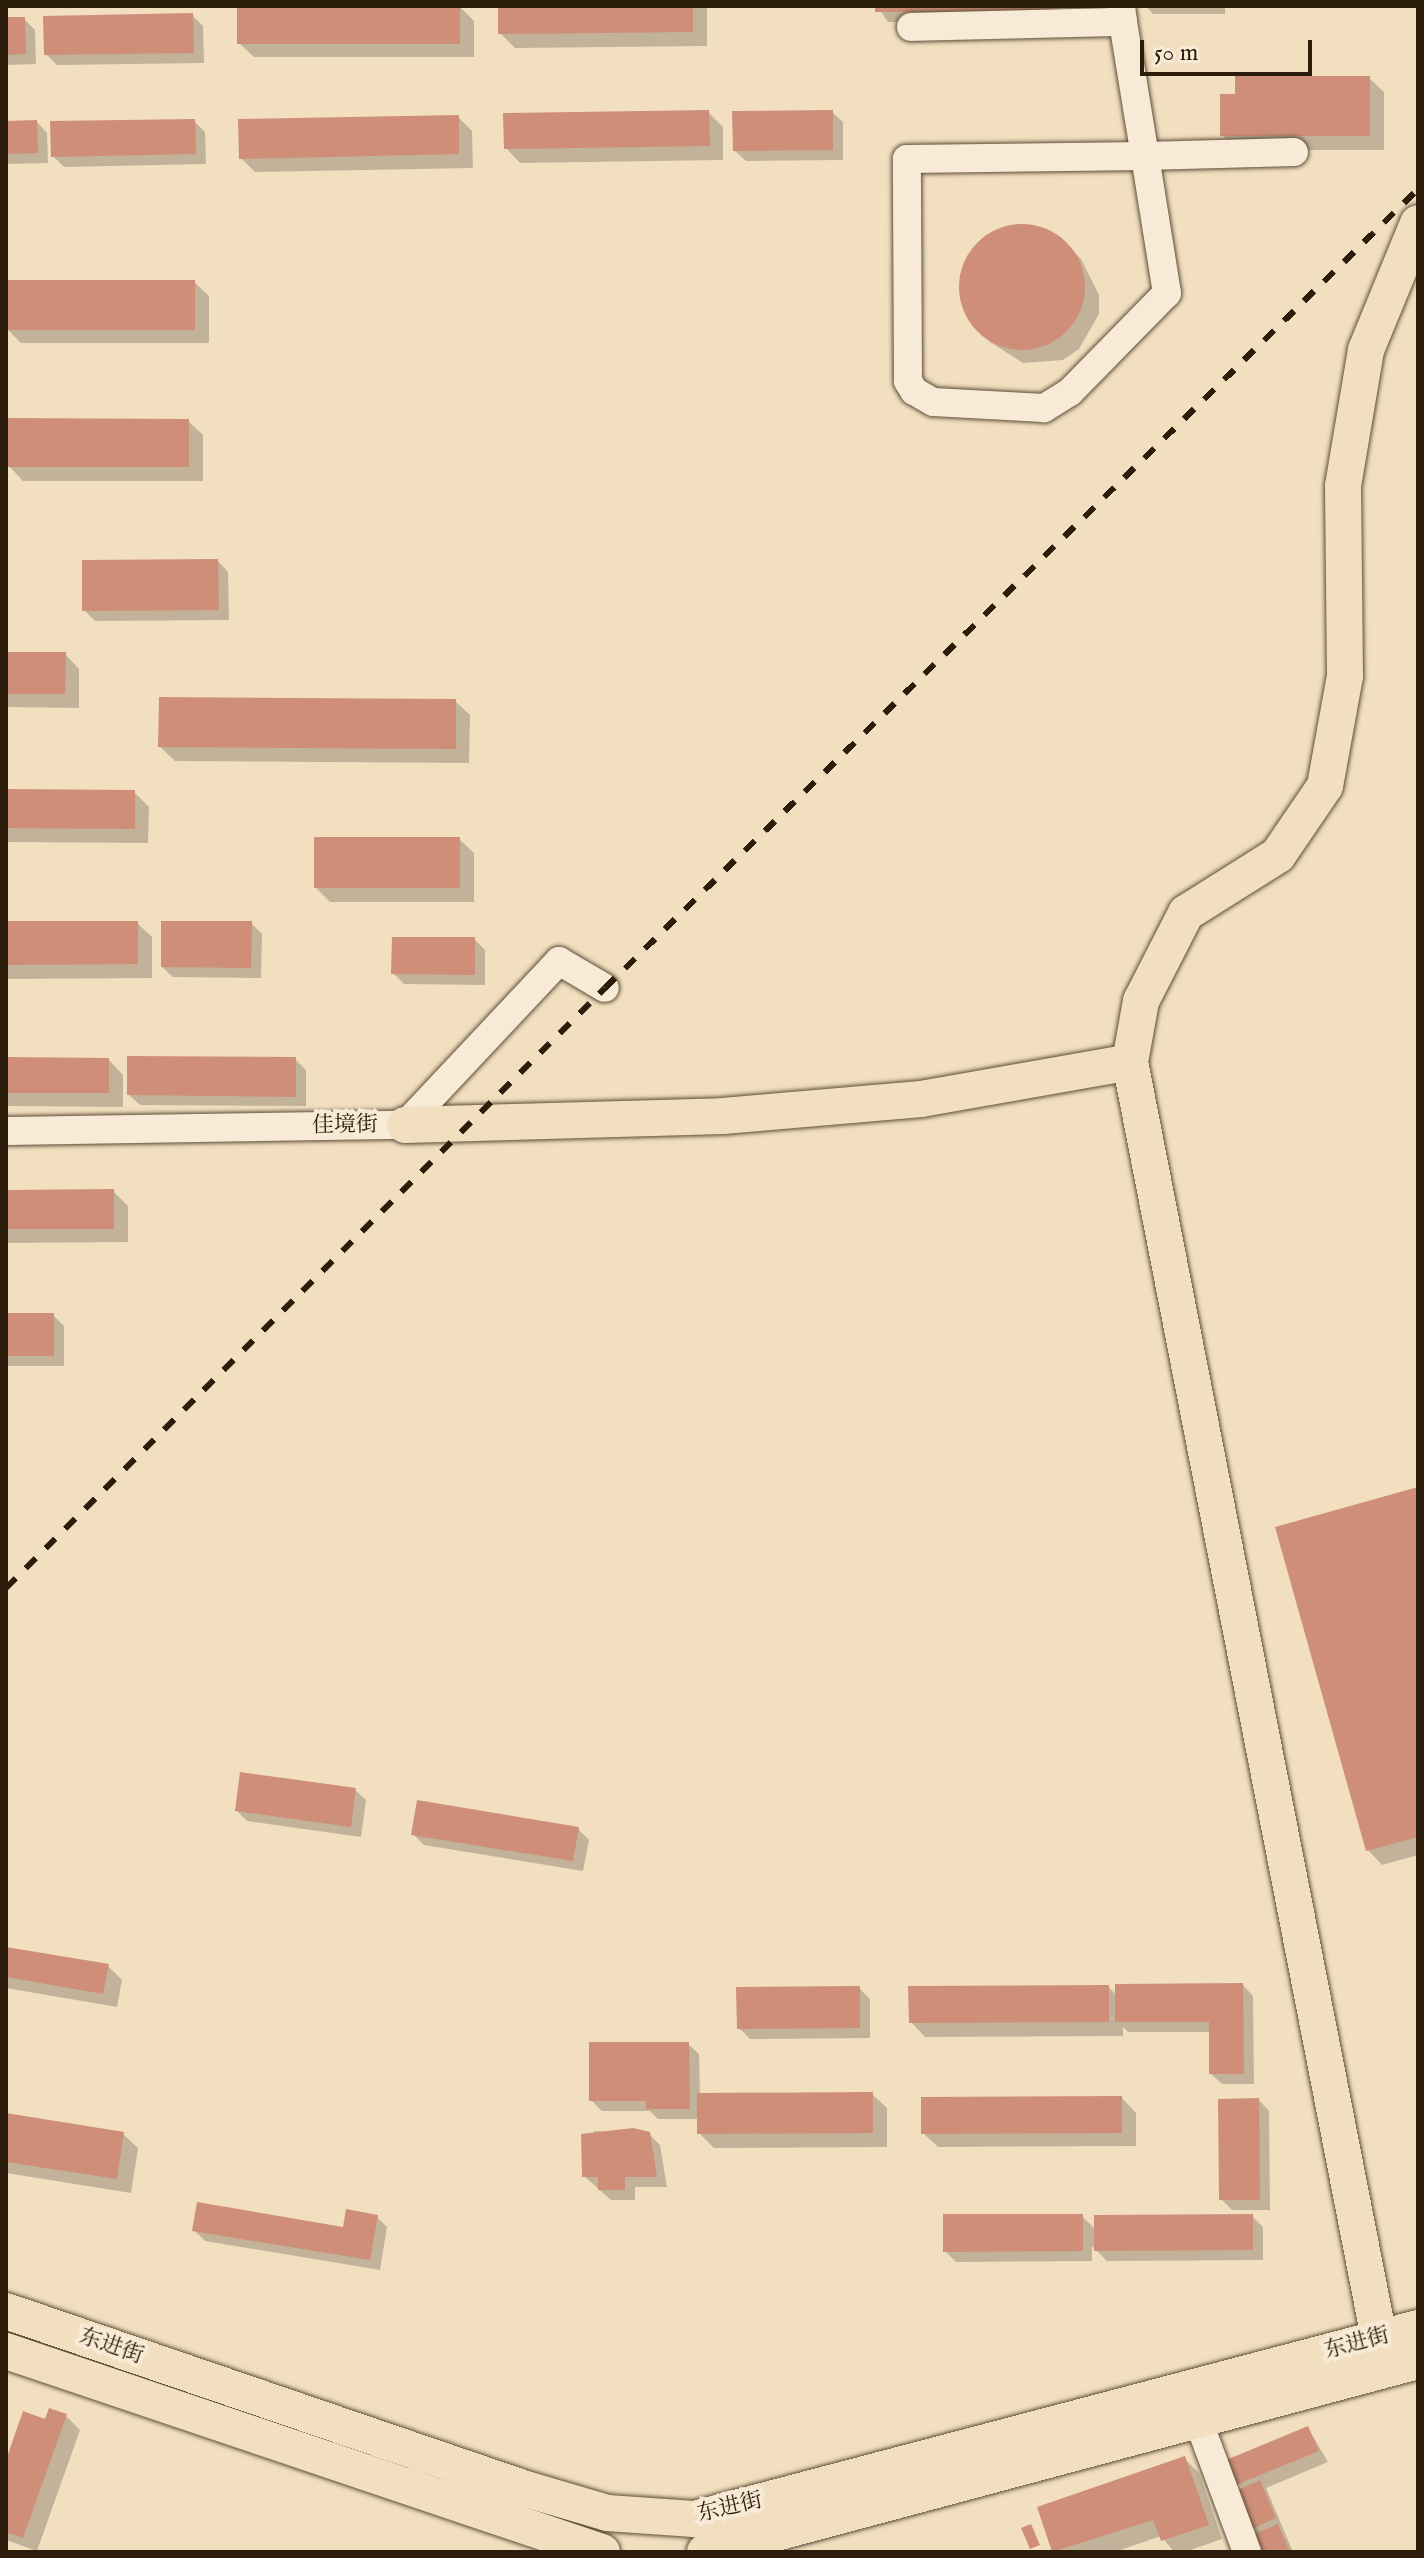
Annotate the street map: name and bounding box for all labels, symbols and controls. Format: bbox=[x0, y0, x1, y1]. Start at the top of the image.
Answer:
scale bar bbox=[1144, 24, 1316, 74]
text: 50 m bbox=[1154, 38, 1198, 69]
street label: 佳境街 bbox=[312, 1112, 378, 1140]
street label: 东进街 bbox=[1322, 2323, 1392, 2365]
street label: 东进街 bbox=[76, 2324, 146, 2370]
street label: 东进街 bbox=[695, 2488, 765, 2528]

